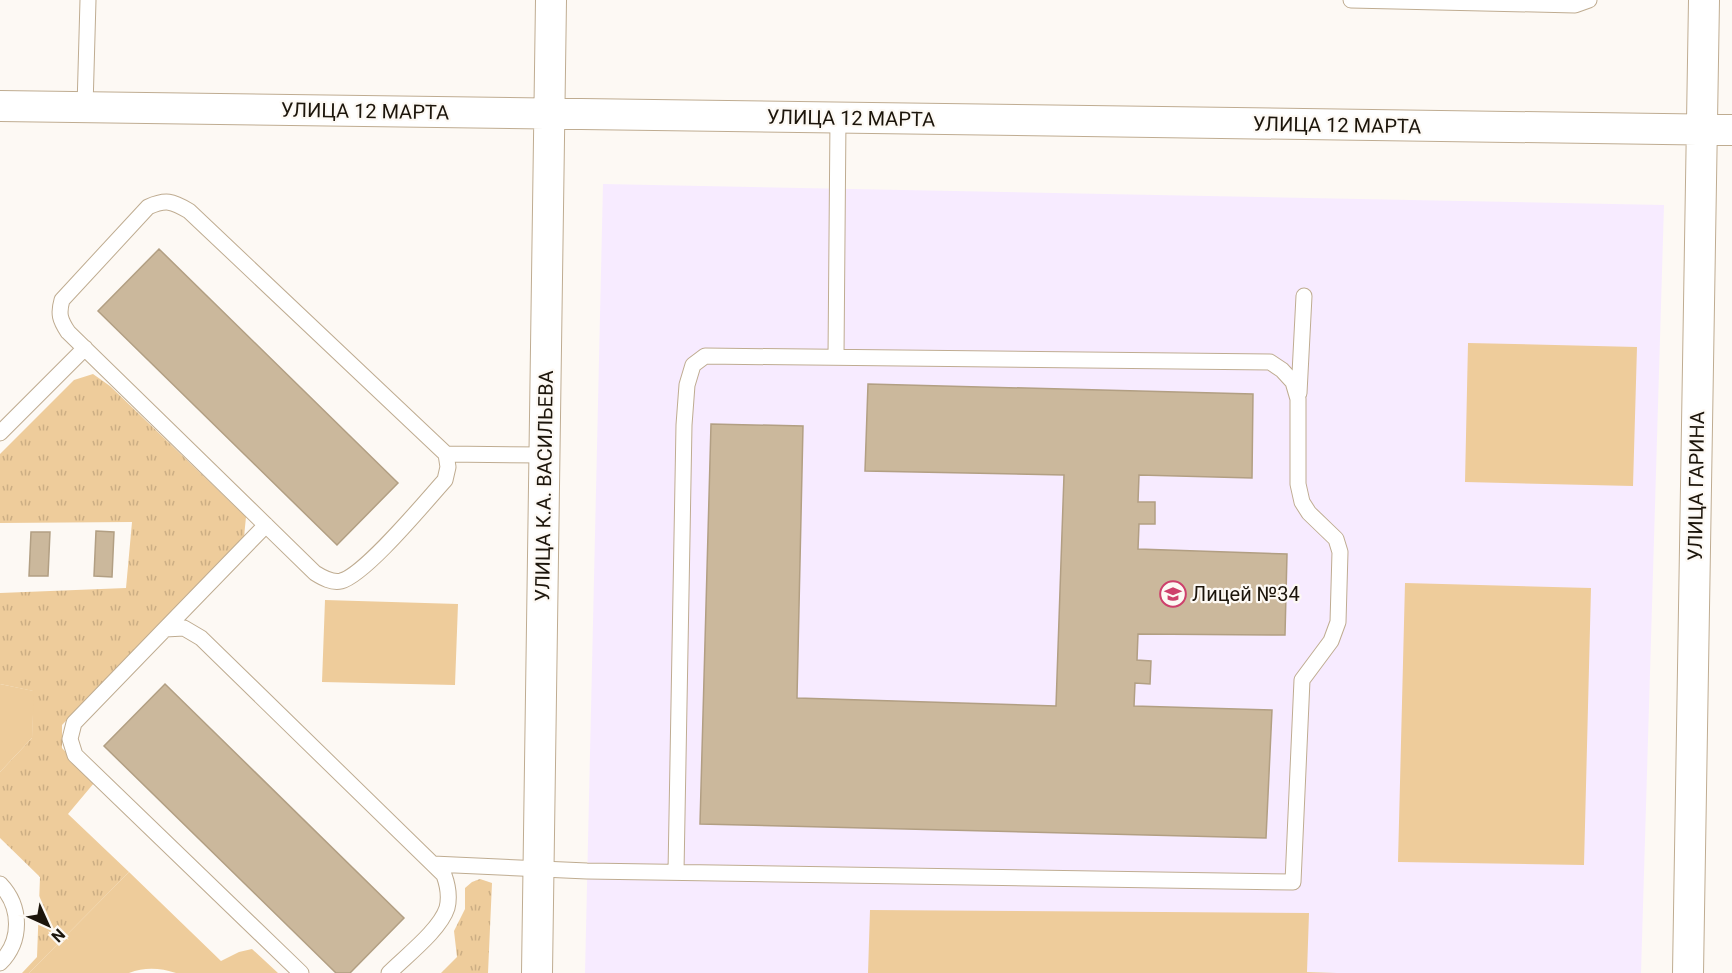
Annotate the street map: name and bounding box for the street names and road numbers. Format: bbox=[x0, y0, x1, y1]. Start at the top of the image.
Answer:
street label: УЛИЦА 12 МАРТА bbox=[281, 98, 449, 124]
street label: УЛИЦА 12 МАРТА bbox=[767, 105, 935, 131]
street label: УЛИЦА 12 МАРТА bbox=[1253, 112, 1421, 138]
street label: УЛИЦА К.А. ВАСИЛЬЕВА bbox=[530, 370, 558, 602]
street label: УЛИЦА ГАРИНА bbox=[1683, 411, 1709, 561]

